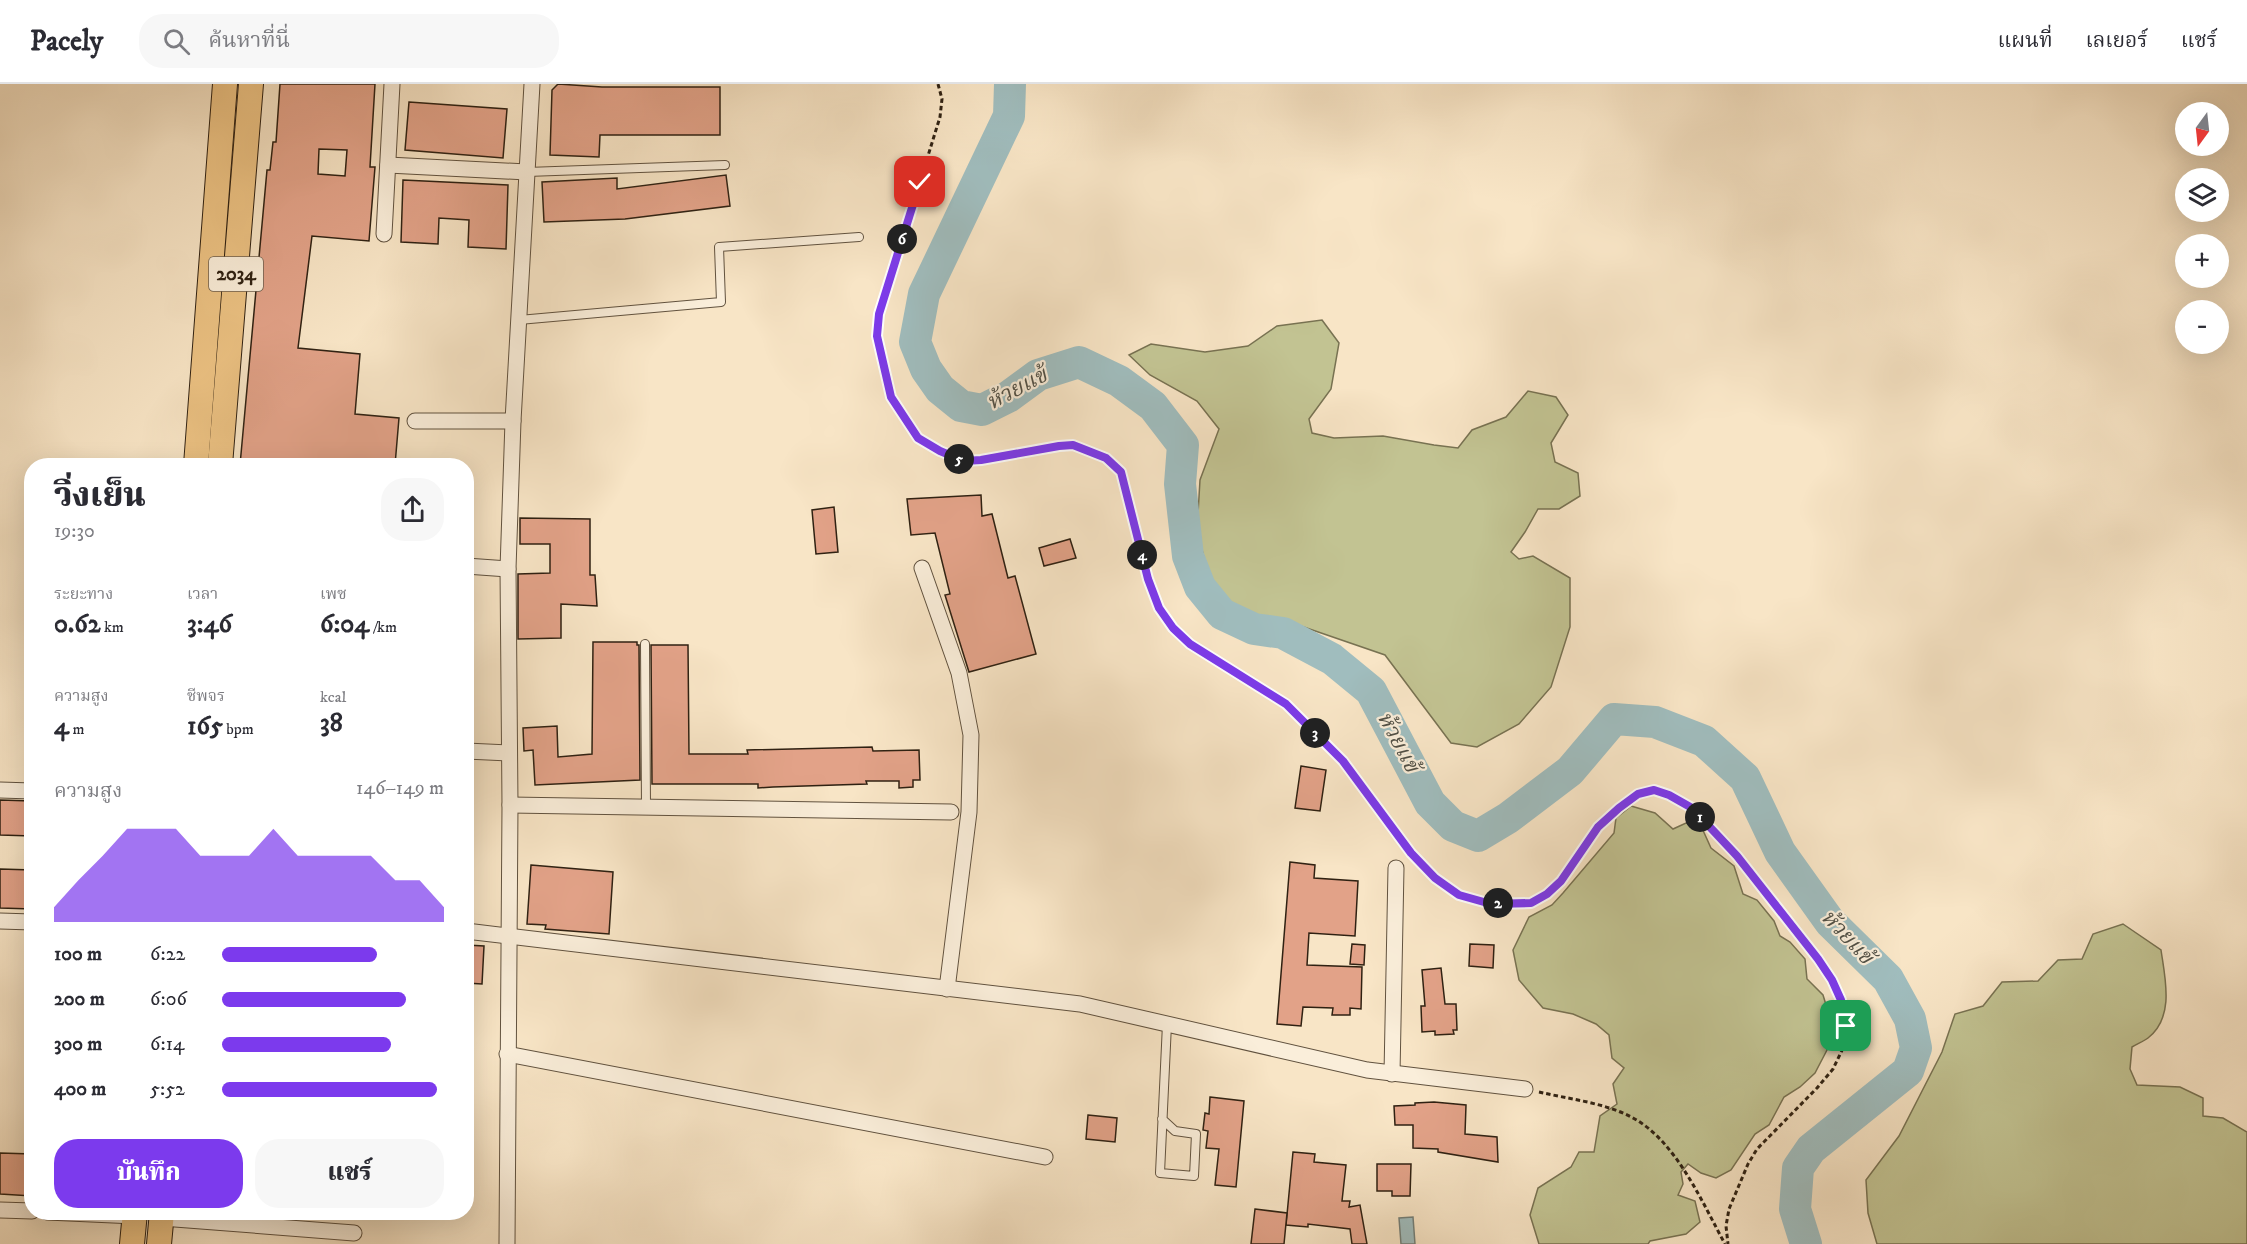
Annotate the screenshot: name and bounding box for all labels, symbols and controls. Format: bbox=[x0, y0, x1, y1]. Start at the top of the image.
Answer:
search box bbox=[139, 14, 559, 68]
text: Pacely bbox=[30, 24, 103, 59]
icon: search bbox=[160, 25, 193, 58]
text: ค้นหาที่นี่ bbox=[208, 27, 290, 54]
text: แผนที่ bbox=[1998, 28, 2053, 54]
text: เลเยอร์ bbox=[2086, 28, 2148, 54]
text: แชร์ bbox=[2181, 28, 2217, 54]
north arrow bbox=[2175, 102, 2229, 156]
map controls bbox=[2175, 102, 2229, 354]
pin bbox=[894, 156, 945, 207]
icon: check bbox=[903, 165, 936, 198]
button: layers bbox=[2175, 168, 2229, 222]
pin: 6 bbox=[887, 224, 917, 254]
text: 6 bbox=[898, 229, 906, 249]
button: + bbox=[2175, 234, 2229, 288]
road number: 2034 bbox=[209, 257, 263, 291]
button: − bbox=[2175, 300, 2229, 354]
water label: ห้วยแข้ bbox=[982, 360, 1056, 416]
pin: 5 bbox=[944, 444, 974, 474]
text: 5 bbox=[955, 449, 963, 469]
text: วิ่งเย็น bbox=[54, 476, 146, 517]
button: share bbox=[381, 478, 444, 541]
text: 19:30 bbox=[54, 519, 95, 544]
pin: 4 bbox=[1127, 540, 1157, 570]
text: 4 bbox=[1137, 545, 1147, 565]
text: ระยะทาง bbox=[54, 584, 113, 604]
text: เวลา bbox=[187, 584, 218, 604]
text: เพซ bbox=[320, 584, 347, 604]
text: 0.62 bbox=[54, 608, 100, 641]
text: 3:46 bbox=[187, 608, 232, 641]
text: 6:04 bbox=[320, 608, 369, 641]
text: km bbox=[100, 617, 124, 637]
text: /km bbox=[369, 617, 397, 637]
text: ความสูง bbox=[54, 686, 109, 706]
text: ชีพจร bbox=[187, 686, 225, 706]
text: kcal bbox=[320, 687, 346, 707]
text: 38 bbox=[320, 707, 343, 740]
water label: ห้วยแข้ bbox=[1371, 707, 1427, 781]
text: 4 bbox=[54, 710, 69, 743]
text: 165 bbox=[187, 710, 223, 743]
pin: 3 bbox=[1300, 718, 1330, 748]
text: m bbox=[69, 719, 84, 739]
text: bpm bbox=[223, 719, 254, 739]
text: 3 bbox=[1312, 723, 1318, 743]
text: 146–149 m bbox=[356, 776, 444, 801]
text: ความสูง bbox=[54, 779, 122, 804]
pin: 1 bbox=[1685, 802, 1715, 832]
text: 1 bbox=[1697, 807, 1703, 827]
pin: 2 bbox=[1483, 888, 1513, 918]
text: 2 bbox=[1494, 893, 1502, 913]
water label: ห้วยแข้ bbox=[1815, 904, 1882, 973]
text: 100 m bbox=[54, 942, 102, 967]
text: 6:22 bbox=[150, 942, 185, 967]
text: 200 m bbox=[54, 987, 105, 1012]
text: 6:06 bbox=[150, 987, 187, 1012]
pin bbox=[1820, 1000, 1871, 1051]
icon: arrive bbox=[1829, 1009, 1862, 1042]
text: 300 m bbox=[54, 1032, 102, 1057]
text: 6:14 bbox=[150, 1032, 184, 1057]
text: 400 m bbox=[54, 1077, 106, 1102]
text: 5:52 bbox=[150, 1077, 185, 1102]
button: บันทึก bbox=[54, 1139, 243, 1208]
button: แชร์ bbox=[255, 1139, 444, 1208]

